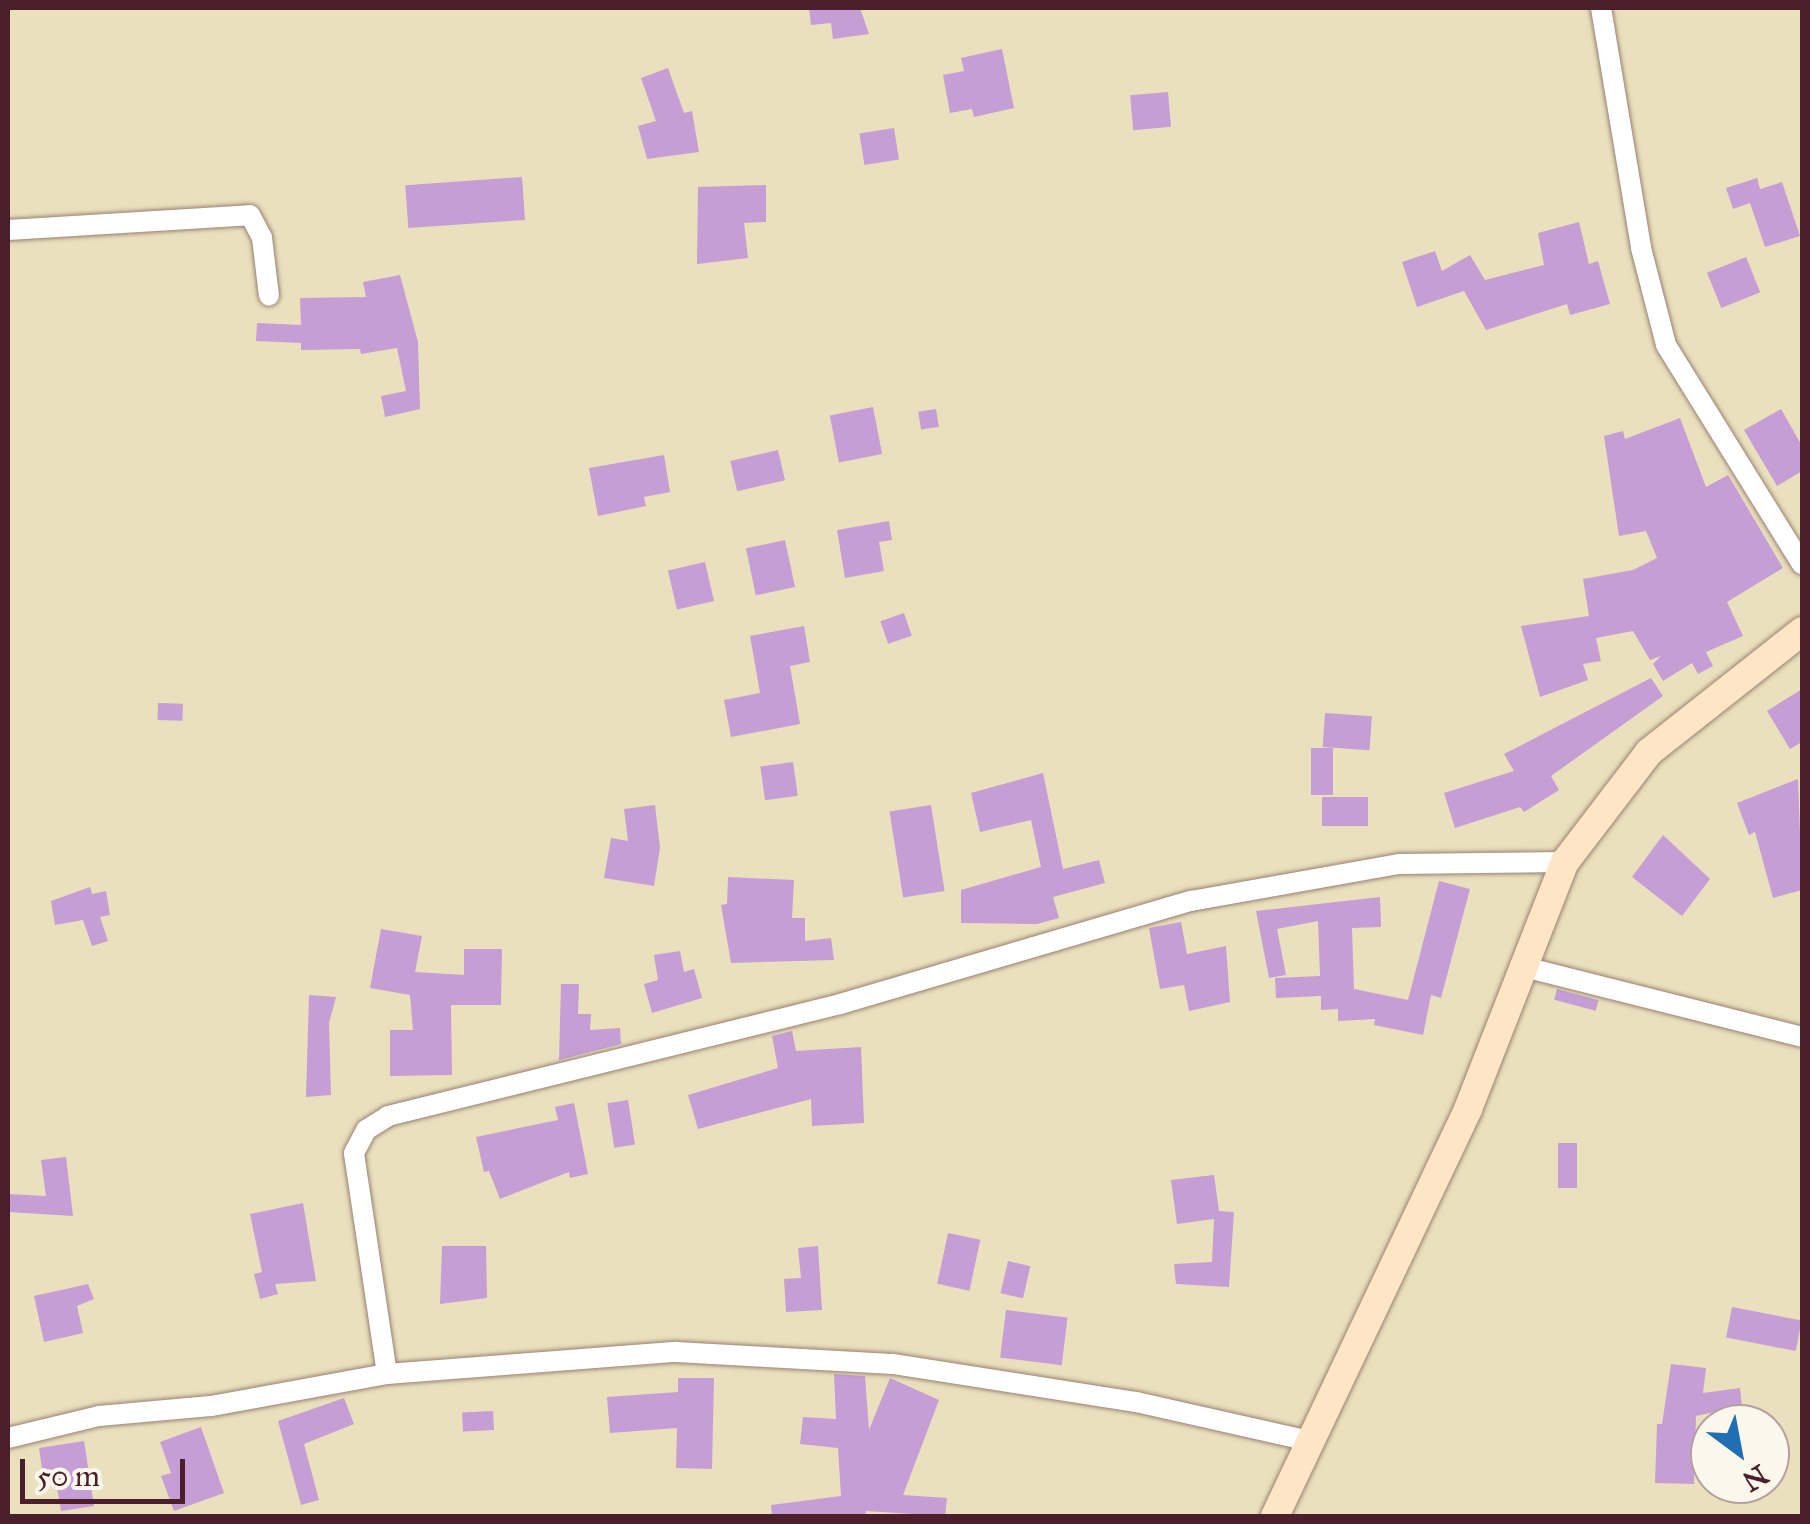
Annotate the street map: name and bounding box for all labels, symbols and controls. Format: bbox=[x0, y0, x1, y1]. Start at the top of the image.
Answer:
north arrow bbox=[1690, 1404, 1790, 1504]
scale bar bbox=[25, 1439, 190, 1501]
text: N bbox=[1736, 1457, 1774, 1499]
text: 50 m bbox=[37, 1458, 100, 1494]

